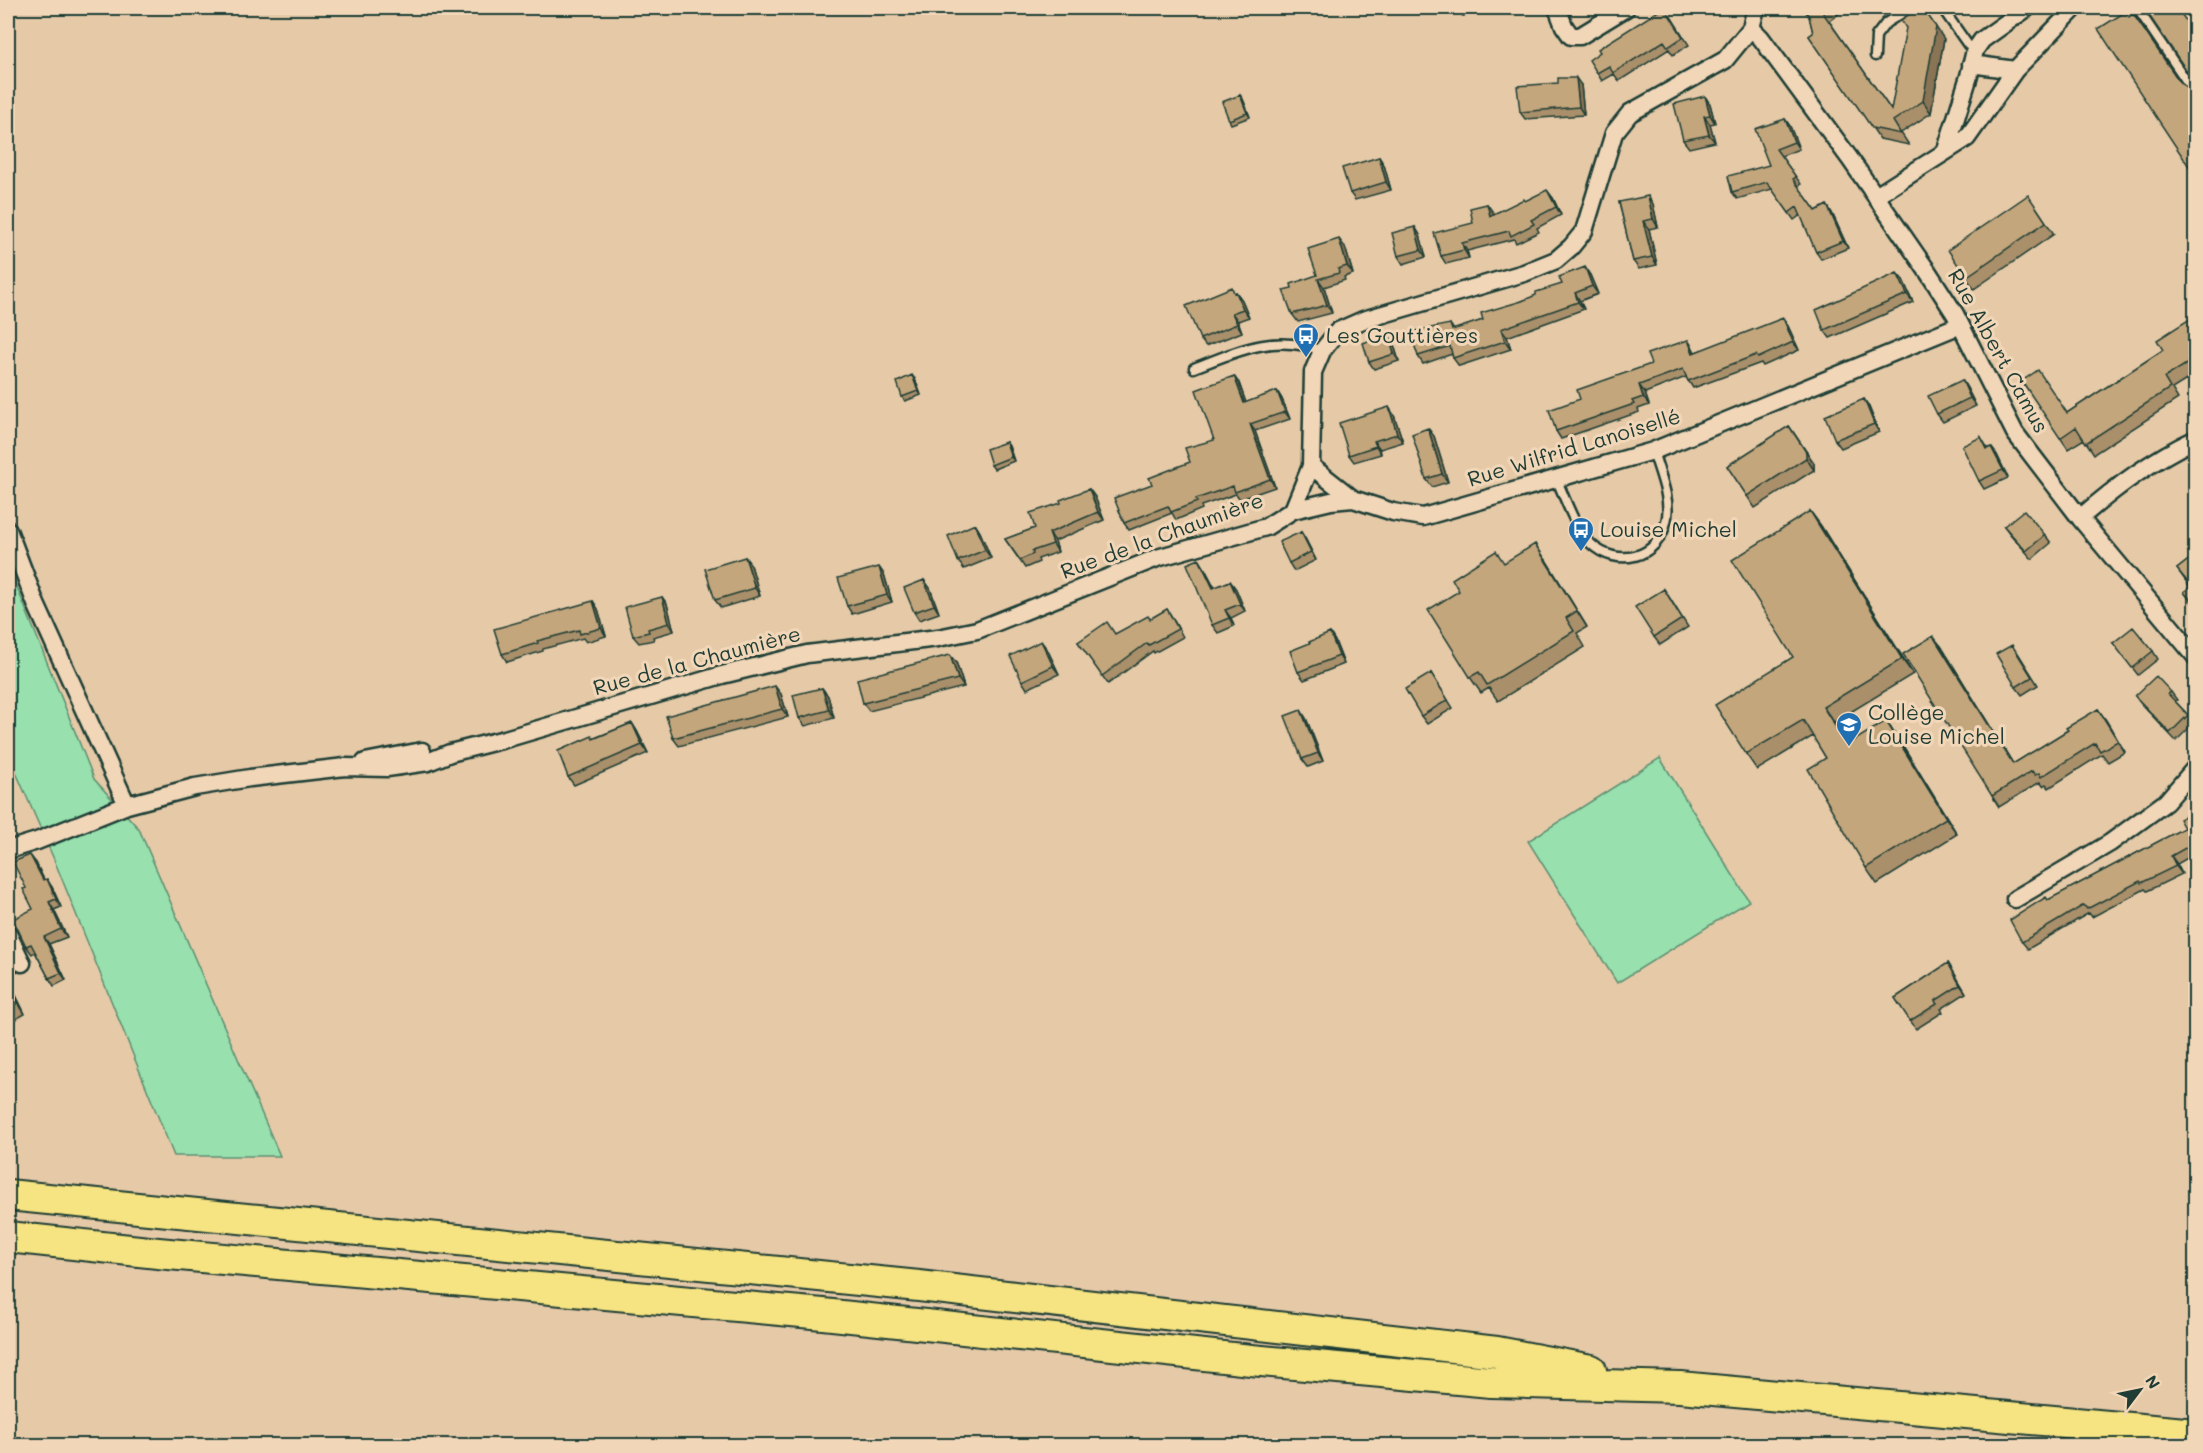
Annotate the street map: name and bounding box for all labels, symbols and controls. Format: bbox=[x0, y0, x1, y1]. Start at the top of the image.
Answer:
street label: Rue Albert Camus bbox=[1943, 263, 2056, 437]
bus stop icon: Les Gouttières bbox=[1291, 321, 1321, 359]
place label: Les Gouttières bbox=[1326, 321, 1478, 348]
street label: Rue Wilfrid Lanoisellé bbox=[1464, 401, 1683, 492]
street label: Rue de la Chaumière bbox=[1056, 485, 1267, 584]
bus stop icon: Louise Michel bbox=[1566, 515, 1596, 553]
place label: Louise Michel bbox=[1600, 515, 1737, 542]
street label: Rue de la Chaumière bbox=[590, 619, 803, 700]
place label: Collège Louise Michel bbox=[1868, 698, 2005, 749]
school or university icon: Collège Louise Michel bbox=[1834, 710, 1864, 748]
north arrow bbox=[2110, 1360, 2170, 1420]
text: N bbox=[2141, 1371, 2165, 1393]

